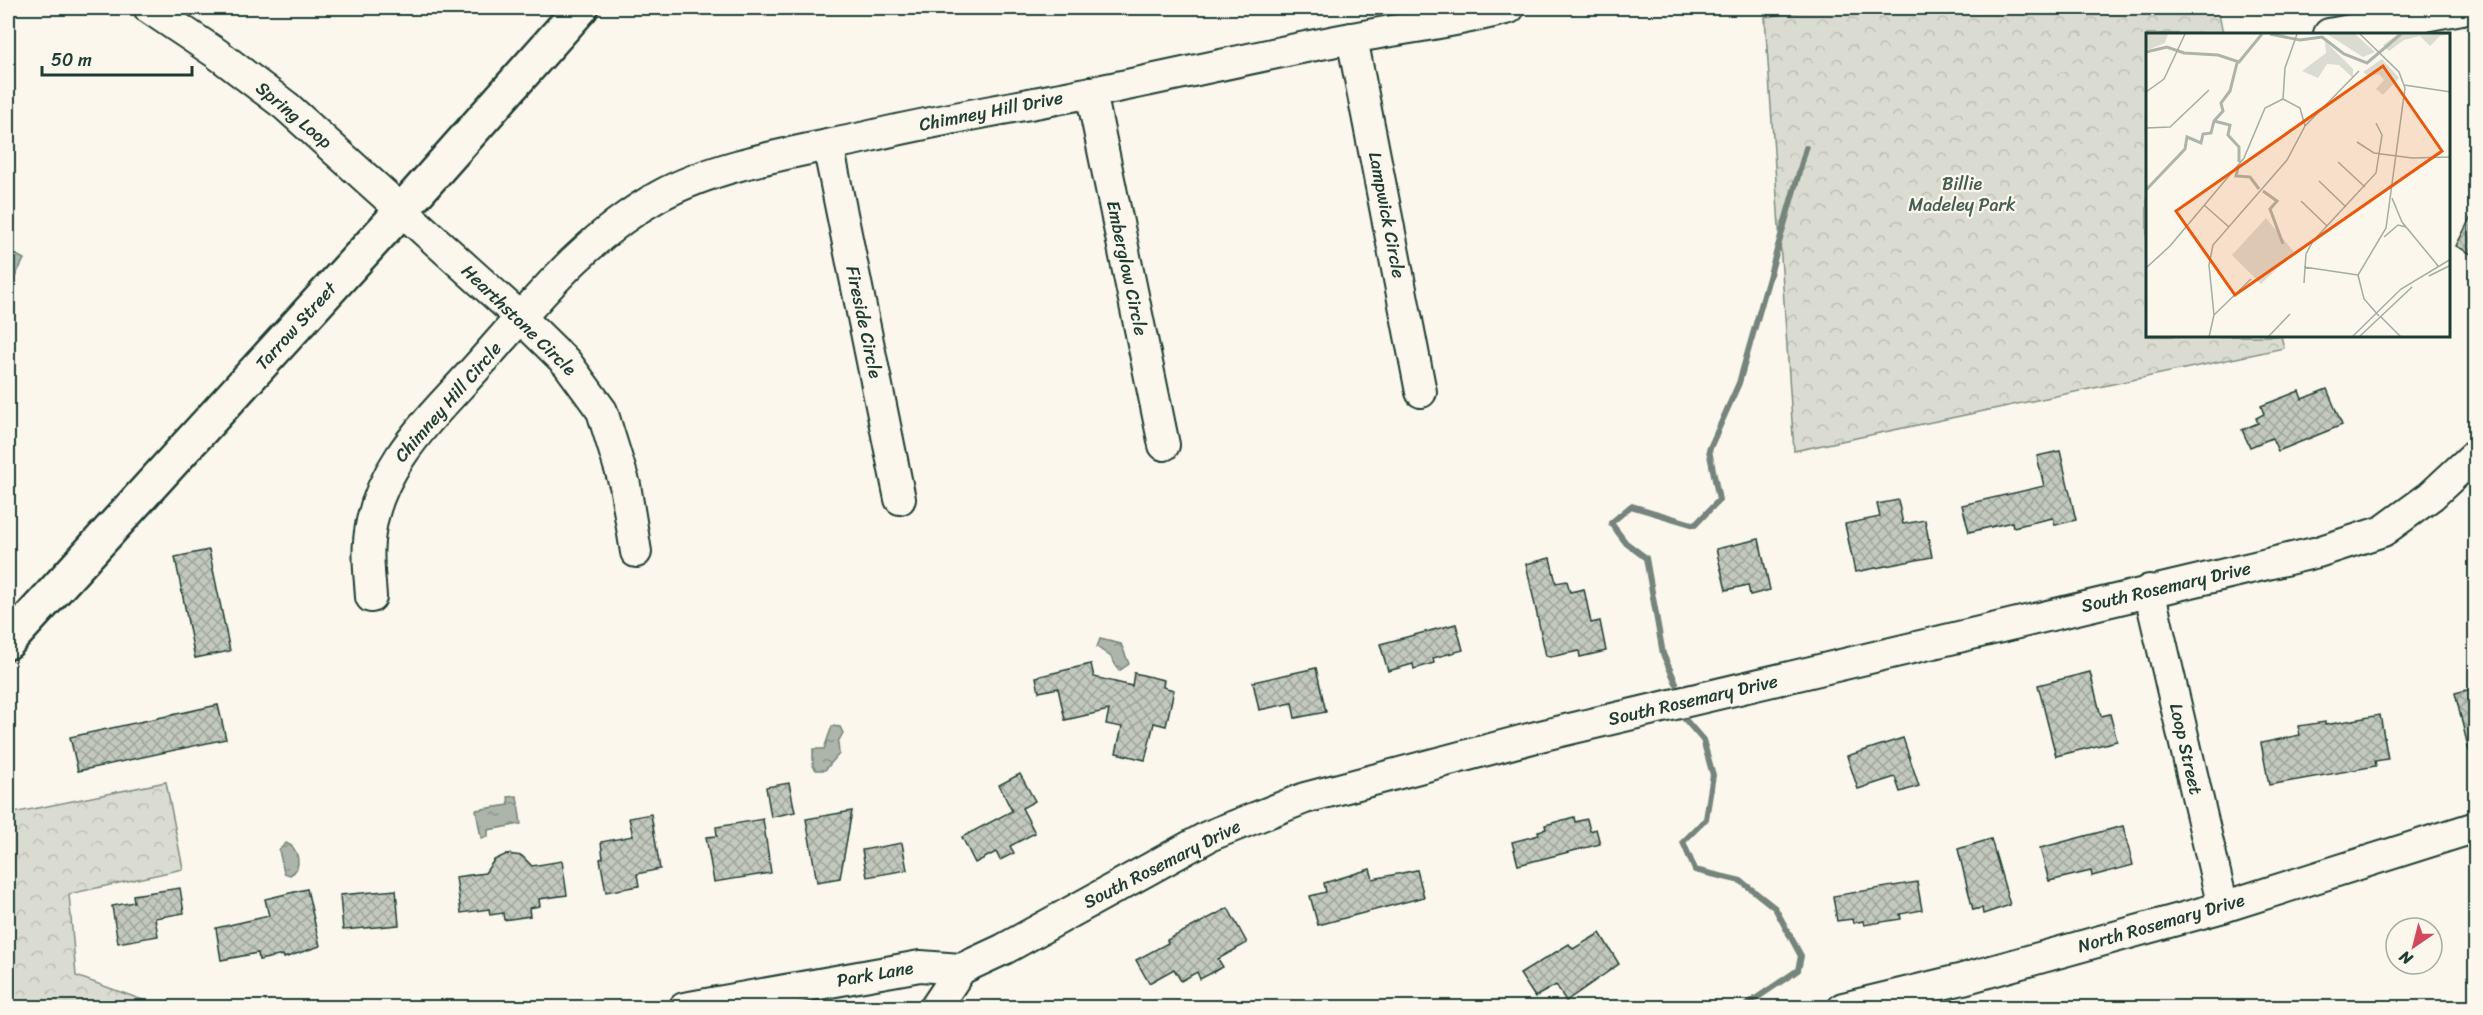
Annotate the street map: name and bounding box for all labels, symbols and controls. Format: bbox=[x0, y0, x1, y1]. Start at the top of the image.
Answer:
inset map bbox=[2146, 33, 2450, 338]
scale bar bbox=[42, 39, 192, 77]
text: 50 m bbox=[51, 44, 92, 76]
street label: Spring Loop bbox=[248, 73, 340, 157]
street label: Chimney Hill Drive bbox=[916, 81, 1066, 141]
street label: Lampwick Circle bbox=[1359, 149, 1415, 281]
park label: Billie Madeley Park bbox=[1908, 168, 2016, 221]
street label: Emberglow Circle bbox=[1097, 197, 1157, 339]
street label: Hearthstone Circle bbox=[454, 256, 585, 384]
street label: Fireside Circle bbox=[836, 263, 892, 382]
street label: Tarrow Street bbox=[247, 274, 345, 378]
street label: Chimney Hill Circle bbox=[386, 334, 510, 470]
street label: South Rosemary Drive bbox=[2078, 552, 2254, 622]
street label: South Rosemary Drive bbox=[1605, 665, 1781, 735]
street label: Loop Street bbox=[2160, 700, 2212, 798]
street label: South Rosemary Drive bbox=[1077, 810, 1247, 918]
street label: North Rosemary Drive bbox=[2074, 884, 2249, 962]
north arrow bbox=[2384, 916, 2444, 976]
text: N bbox=[2392, 942, 2419, 974]
street label: Park Lane bbox=[834, 951, 916, 996]

